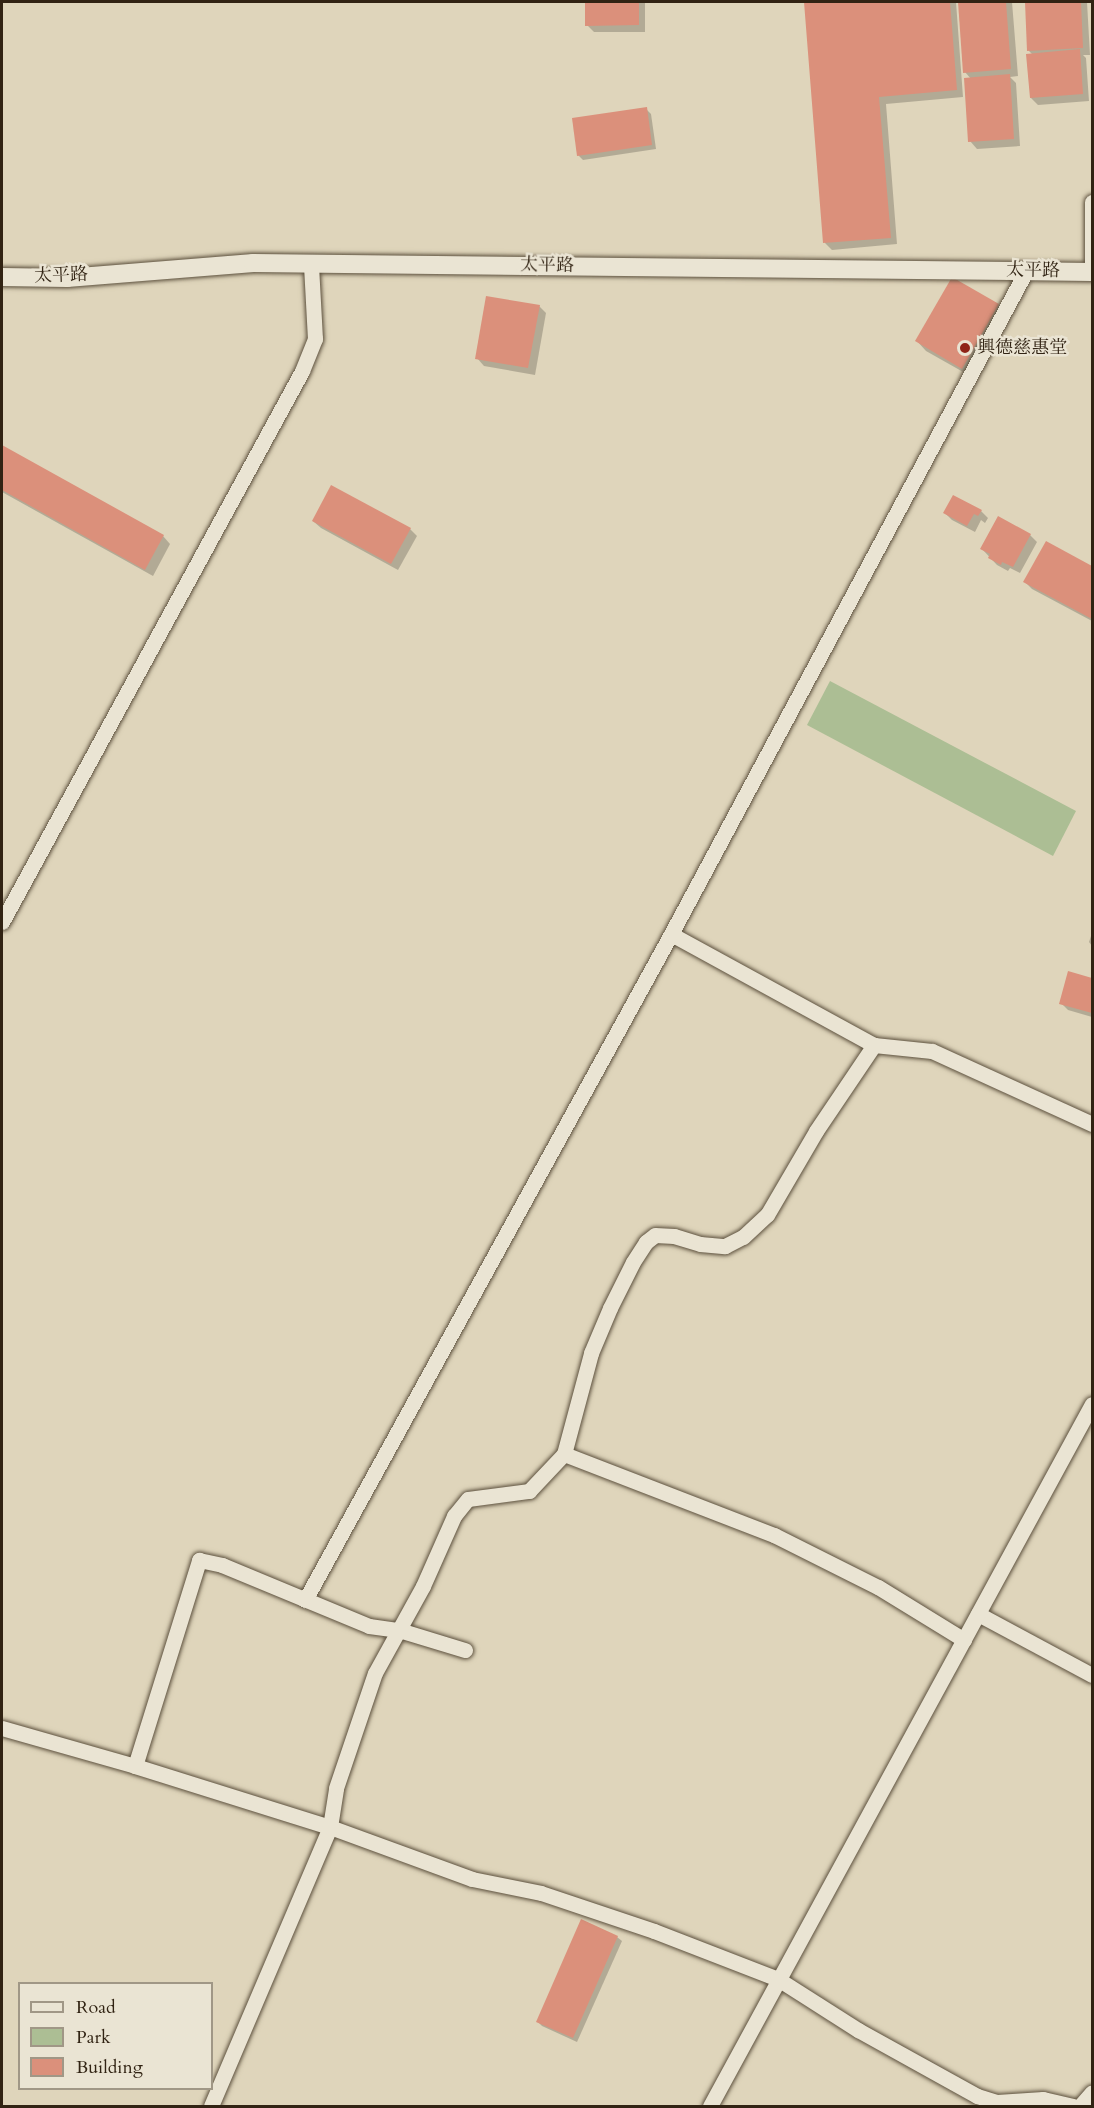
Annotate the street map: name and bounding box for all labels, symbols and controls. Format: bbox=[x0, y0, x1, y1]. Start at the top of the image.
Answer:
street label: 太平路 bbox=[520, 255, 574, 277]
street label: 太平路 bbox=[1006, 260, 1060, 282]
street label: 太平路 bbox=[34, 264, 88, 288]
place label: 興德慈惠堂 bbox=[977, 337, 1067, 359]
marker: 興德慈惠堂 bbox=[958, 341, 972, 355]
legend bbox=[18, 1982, 213, 2090]
text: Road bbox=[76, 1995, 116, 2020]
text: Park bbox=[76, 2025, 111, 2050]
text: Building bbox=[76, 2055, 143, 2080]

